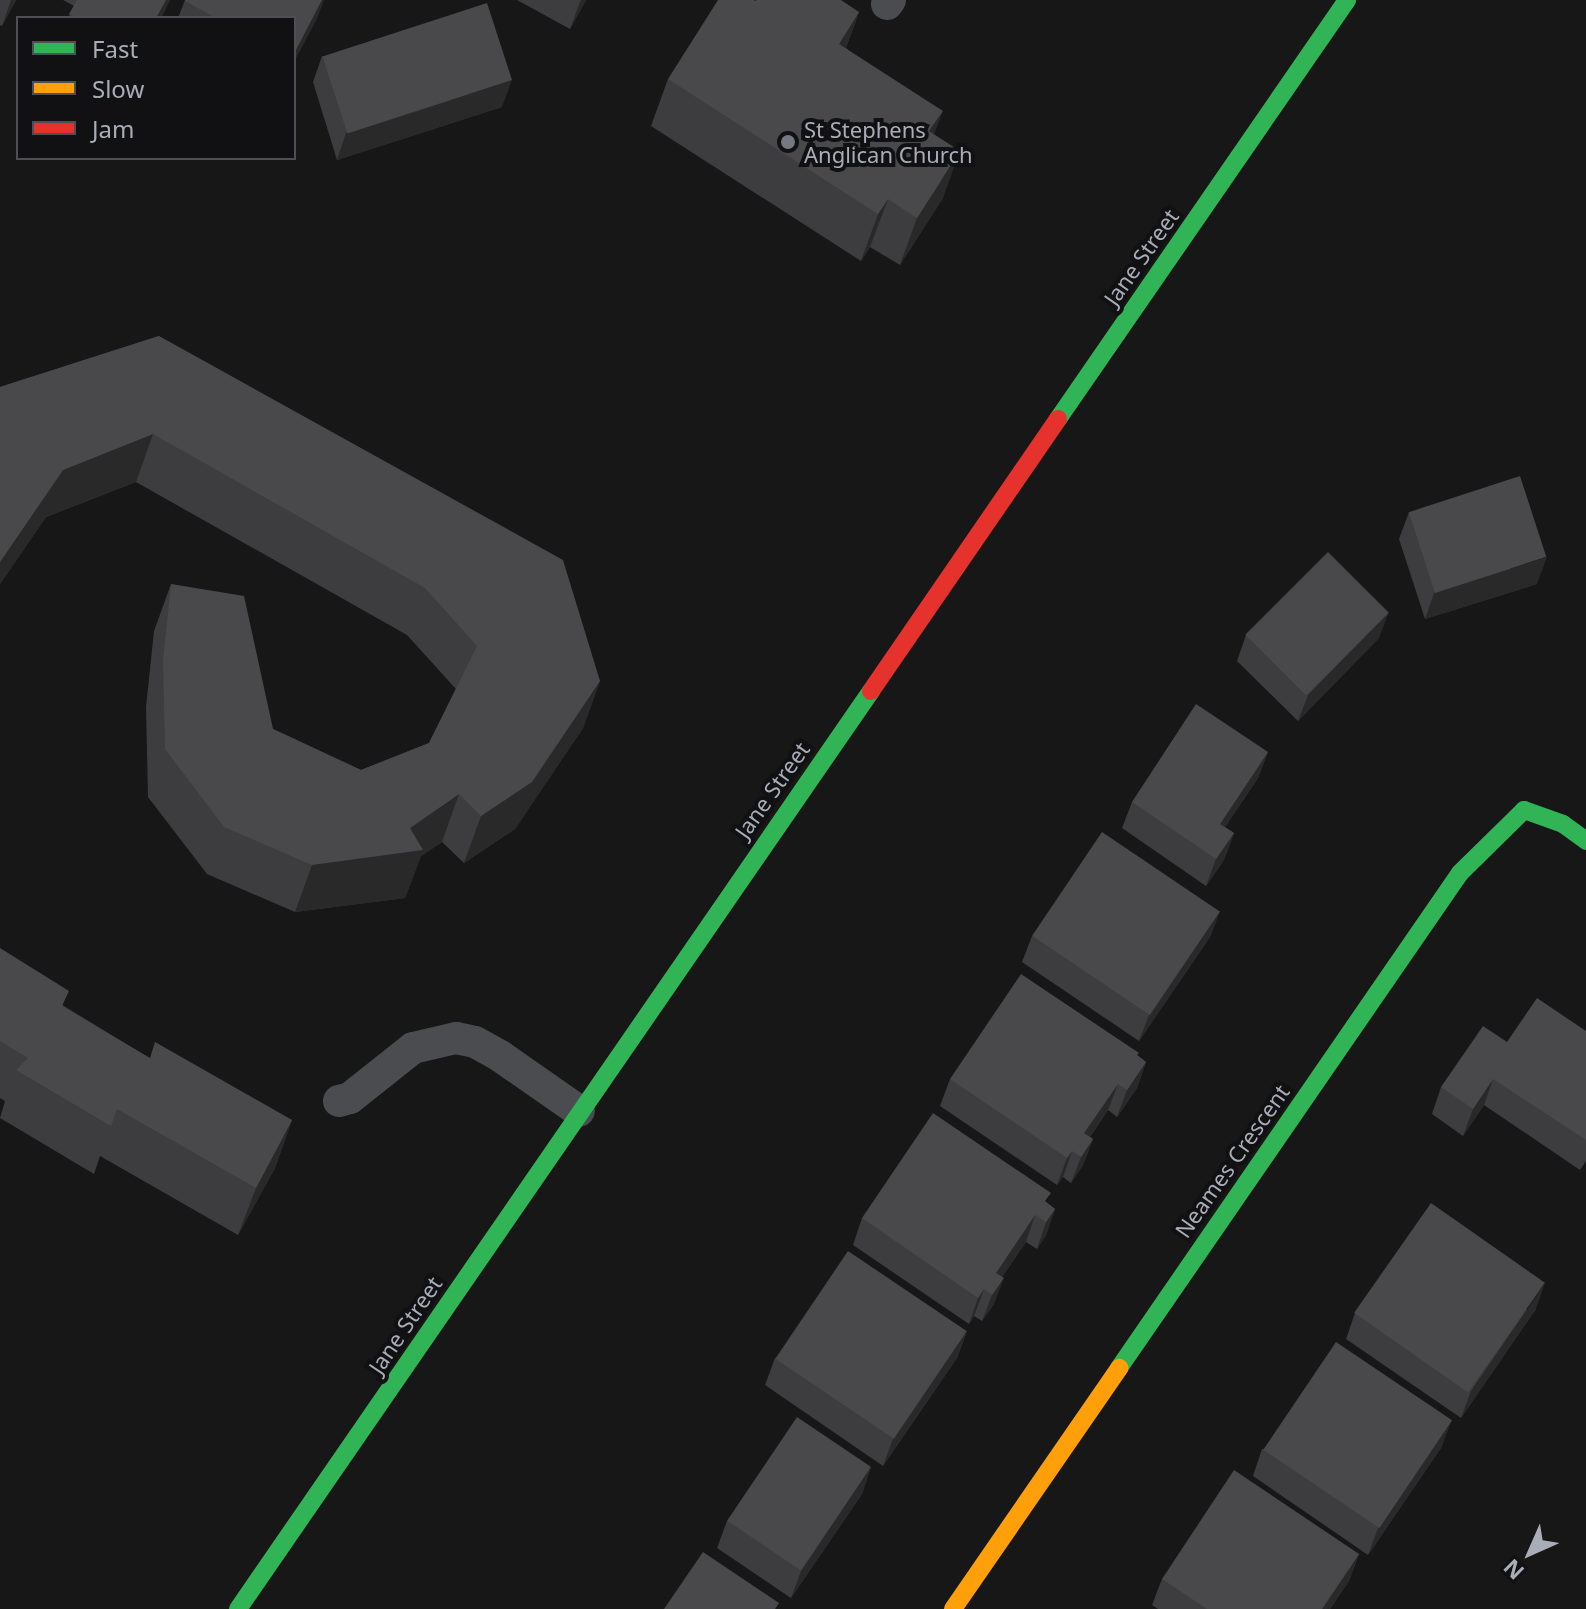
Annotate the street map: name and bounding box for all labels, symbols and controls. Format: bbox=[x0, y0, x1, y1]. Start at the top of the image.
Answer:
legend bbox=[16, 16, 296, 160]
text: Fast bbox=[92, 32, 138, 65]
text: Slow bbox=[92, 72, 144, 105]
text: Jam bbox=[92, 112, 134, 145]
place label: St Stephens Anglican Church bbox=[804, 116, 973, 168]
marker: St Stephens Anglican Church bbox=[779, 133, 797, 151]
street label: Jane Street bbox=[1098, 204, 1184, 310]
street label: Jane Street bbox=[729, 737, 815, 843]
street label: Neames Crescent bbox=[1169, 1079, 1295, 1243]
street label: Jane Street bbox=[363, 1271, 447, 1379]
north arrow bbox=[1490, 1513, 1570, 1593]
text: N bbox=[1496, 1553, 1530, 1587]

